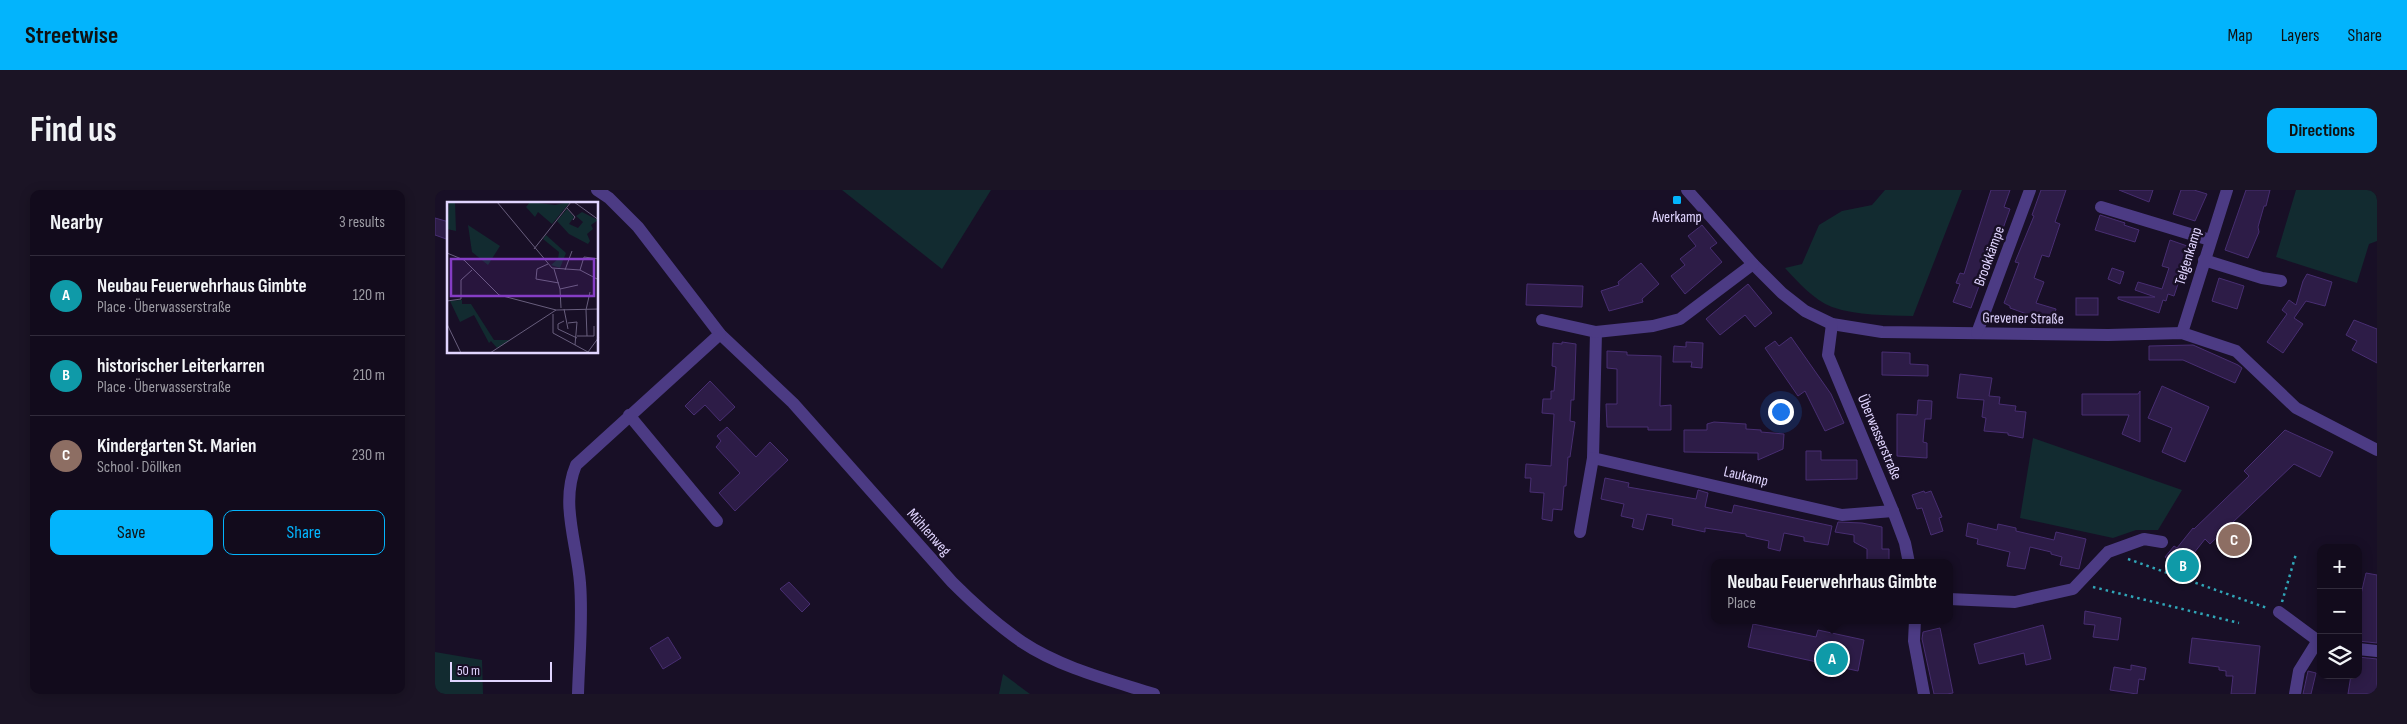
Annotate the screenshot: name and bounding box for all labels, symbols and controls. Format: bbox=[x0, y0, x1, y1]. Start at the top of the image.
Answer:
text: Streetwise bbox=[25, 21, 118, 50]
text: Map bbox=[2228, 25, 2253, 46]
text: Layers bbox=[2281, 25, 2320, 46]
text: Share bbox=[2348, 25, 2382, 46]
button: Directions bbox=[2267, 108, 2377, 153]
text: Find us bbox=[30, 109, 117, 152]
marker: Averkamp bbox=[1671, 194, 1683, 206]
inset map bbox=[447, 202, 599, 354]
place label: Averkamp bbox=[1651, 208, 1702, 227]
text: Nearby bbox=[50, 210, 103, 235]
text: 3 results bbox=[339, 213, 385, 232]
street label: Brookkämpe bbox=[1970, 224, 2009, 289]
street label: Telgenkamp bbox=[2171, 225, 2206, 287]
text: Neubau Feuerwehrhaus Gimbte bbox=[97, 275, 307, 298]
text: A bbox=[62, 286, 70, 305]
text: 120 m bbox=[353, 286, 385, 305]
text: Place · Überwasserstraße bbox=[97, 298, 231, 317]
street label: Grevener Straße bbox=[1982, 308, 2064, 329]
text: historischer Leiterkarren bbox=[97, 355, 265, 378]
text: B bbox=[62, 366, 70, 385]
text: 210 m bbox=[353, 366, 385, 385]
text: Place · Überwasserstraße bbox=[97, 378, 231, 397]
street label: Überwasserstraße bbox=[1853, 392, 1906, 483]
your location bbox=[1768, 399, 1794, 425]
text: Kindergarten St. Marien bbox=[97, 435, 256, 458]
text: C bbox=[62, 446, 70, 465]
text: 230 m bbox=[352, 446, 385, 465]
text: School · Döllken bbox=[97, 458, 181, 477]
street label: Laukamp bbox=[1722, 462, 1770, 491]
street label: Mühlenweg bbox=[902, 505, 955, 560]
button: Save bbox=[50, 510, 213, 555]
button: Share bbox=[223, 510, 385, 555]
pin: C bbox=[2218, 521, 2250, 559]
map controls bbox=[2317, 544, 2362, 679]
button: + bbox=[2317, 544, 2362, 589]
pin: B bbox=[2167, 547, 2199, 585]
popup bbox=[1711, 559, 1953, 624]
text: Neubau Feuerwehrhaus Gimbte bbox=[1727, 571, 1937, 594]
button: − bbox=[2317, 589, 2362, 634]
text: Place bbox=[1727, 594, 1756, 613]
button: layers bbox=[2317, 634, 2362, 679]
pin: A bbox=[1816, 640, 1848, 678]
scale bar bbox=[450, 659, 553, 682]
text: 50 m bbox=[457, 662, 480, 679]

